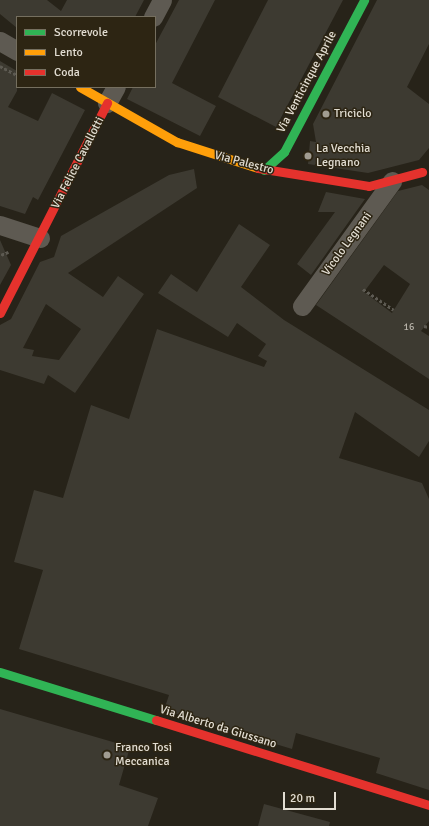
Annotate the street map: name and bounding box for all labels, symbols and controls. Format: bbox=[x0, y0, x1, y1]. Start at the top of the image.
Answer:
legend bbox=[16, 16, 156, 88]
text: Scorrevole bbox=[54, 25, 108, 40]
street label: Via Venticinque Aprile bbox=[274, 29, 340, 135]
text: Lento bbox=[54, 45, 83, 60]
text: Coda bbox=[54, 65, 80, 80]
place label: Triciclo bbox=[334, 107, 372, 121]
marker: Triciclo bbox=[321, 109, 331, 119]
street label: Via Felice Cavallotti bbox=[49, 115, 107, 211]
place label: La Vecchia Legnano bbox=[316, 142, 370, 170]
street label: Via Palestro bbox=[213, 148, 275, 178]
marker: La Vecchia Legnano bbox=[303, 151, 313, 161]
street label: Vicolo Legnani bbox=[319, 209, 375, 279]
house number: 16 bbox=[404, 322, 414, 334]
street label: Via Alberto da Giussano bbox=[158, 702, 278, 752]
place label: Franco Tosi Meccanica bbox=[115, 741, 172, 769]
marker: Franco Tosi Meccanica bbox=[102, 750, 112, 760]
scale bar bbox=[285, 784, 338, 810]
text: 20 m bbox=[290, 791, 315, 806]

